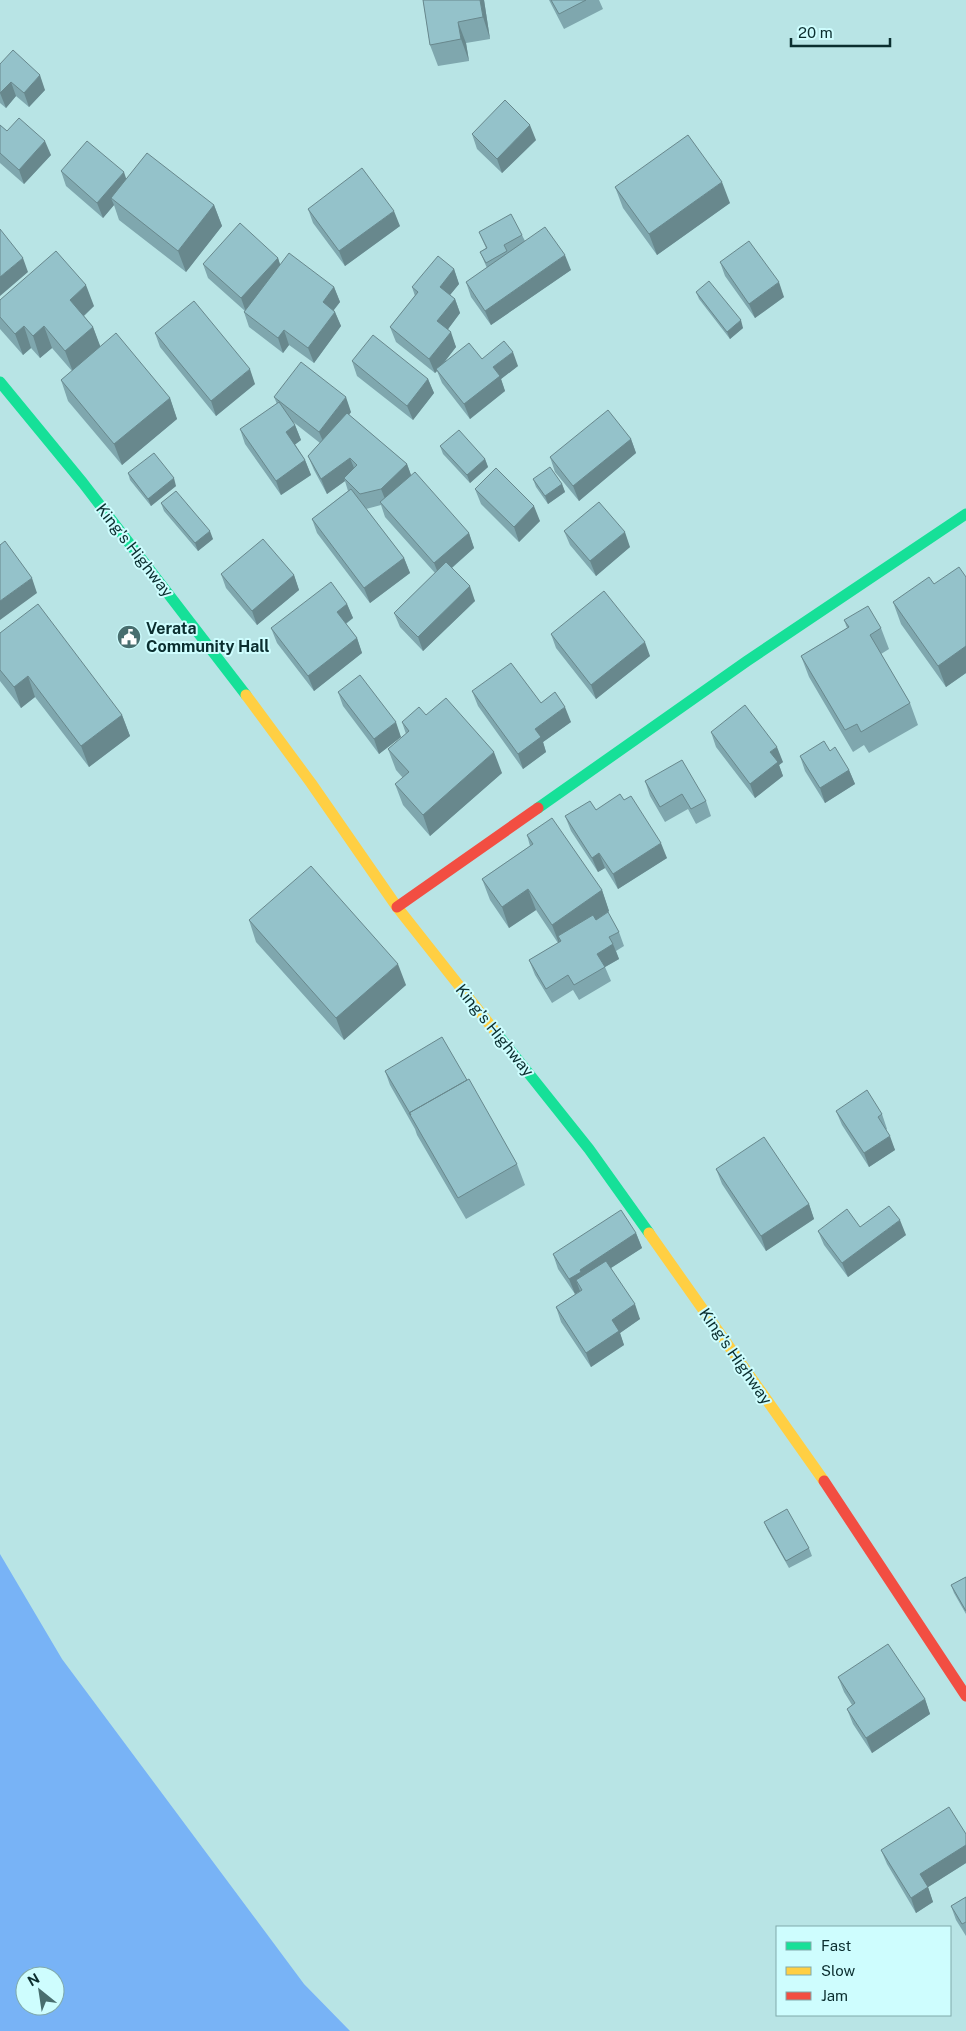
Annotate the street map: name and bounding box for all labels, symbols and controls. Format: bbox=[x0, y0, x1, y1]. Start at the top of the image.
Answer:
scale bar bbox=[791, 15, 890, 47]
text: 20 m bbox=[798, 24, 833, 41]
street label: King's Highway bbox=[92, 500, 177, 601]
place label: Verata Community Hall bbox=[146, 619, 270, 656]
public building icon: Verata Community Hall bbox=[116, 624, 142, 650]
street label: King's Highway bbox=[452, 980, 538, 1081]
street label: King's Highway bbox=[695, 1304, 776, 1409]
legend bbox=[776, 1926, 951, 2016]
text: Fast bbox=[821, 1937, 851, 1954]
text: Slow bbox=[821, 1962, 856, 1979]
north arrow bbox=[15, 1966, 65, 2016]
text: N bbox=[25, 1970, 42, 1989]
text: Jam bbox=[821, 1987, 848, 2004]

